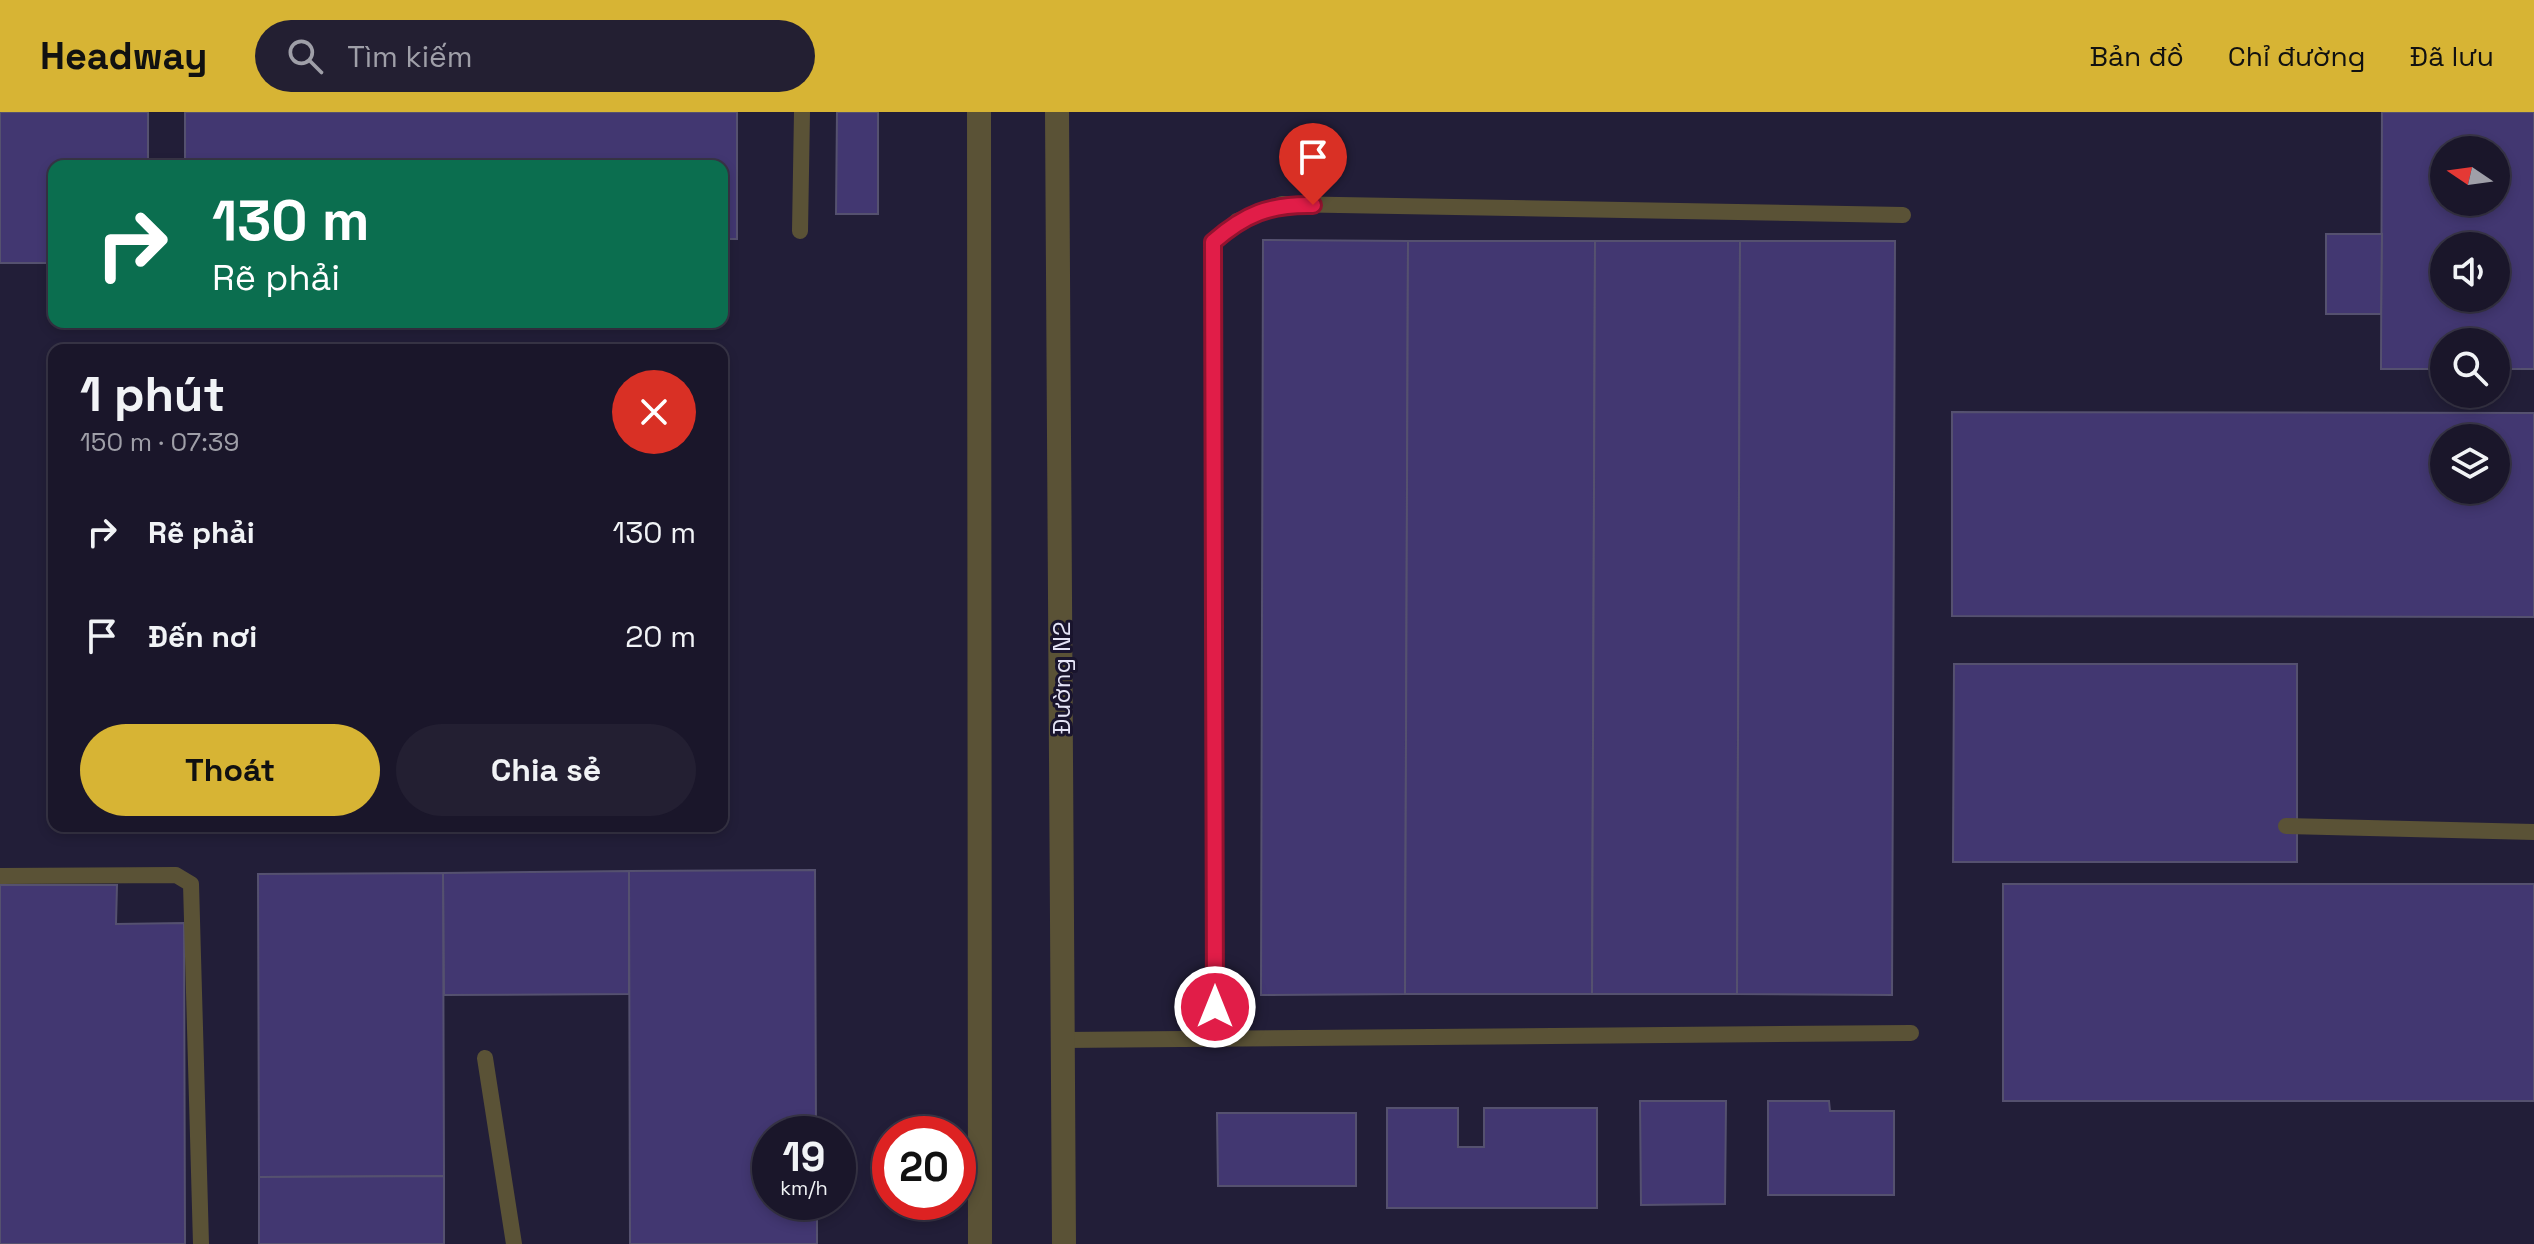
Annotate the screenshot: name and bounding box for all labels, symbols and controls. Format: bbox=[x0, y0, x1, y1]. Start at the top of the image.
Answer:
search box bbox=[255, 20, 815, 92]
text: Headway bbox=[40, 32, 207, 80]
icon: search bbox=[283, 34, 327, 78]
text: Tìm kiếm bbox=[347, 37, 473, 76]
text: Bản đồ bbox=[2089, 38, 2184, 74]
text: Chỉ đường bbox=[2228, 38, 2366, 74]
text: Đã lưu bbox=[2410, 38, 2494, 74]
pin bbox=[1279, 123, 1347, 205]
icon: arrive bbox=[1291, 135, 1335, 179]
north arrow bbox=[2430, 136, 2510, 216]
map controls bbox=[2430, 136, 2510, 504]
text: 130 m bbox=[212, 185, 370, 256]
icon: right bbox=[80, 192, 184, 296]
button: sound bbox=[2430, 232, 2510, 312]
text: Rẽ phải bbox=[212, 255, 340, 301]
button: search bbox=[2430, 328, 2510, 408]
text: 1 phút bbox=[80, 364, 225, 425]
button: close bbox=[612, 370, 696, 454]
button: layers bbox=[2430, 424, 2510, 504]
text: 150 m · 07:39 bbox=[80, 425, 239, 459]
icon: right bbox=[80, 510, 124, 554]
text: Rẽ phải bbox=[148, 513, 255, 552]
text: 130 m bbox=[613, 513, 696, 552]
icon: arrive bbox=[80, 614, 124, 658]
text: Đến nơi bbox=[148, 617, 257, 656]
text: 20 m bbox=[625, 617, 696, 656]
street label: Đường N2 bbox=[1046, 622, 1077, 734]
button: Thoát bbox=[80, 724, 380, 816]
button: Chia sẻ bbox=[396, 724, 696, 816]
position arrow bbox=[1173, 965, 1257, 1049]
speed limit sign: 20 bbox=[872, 1116, 976, 1220]
text: 19 bbox=[783, 1132, 825, 1183]
text: km/h bbox=[780, 1175, 828, 1201]

